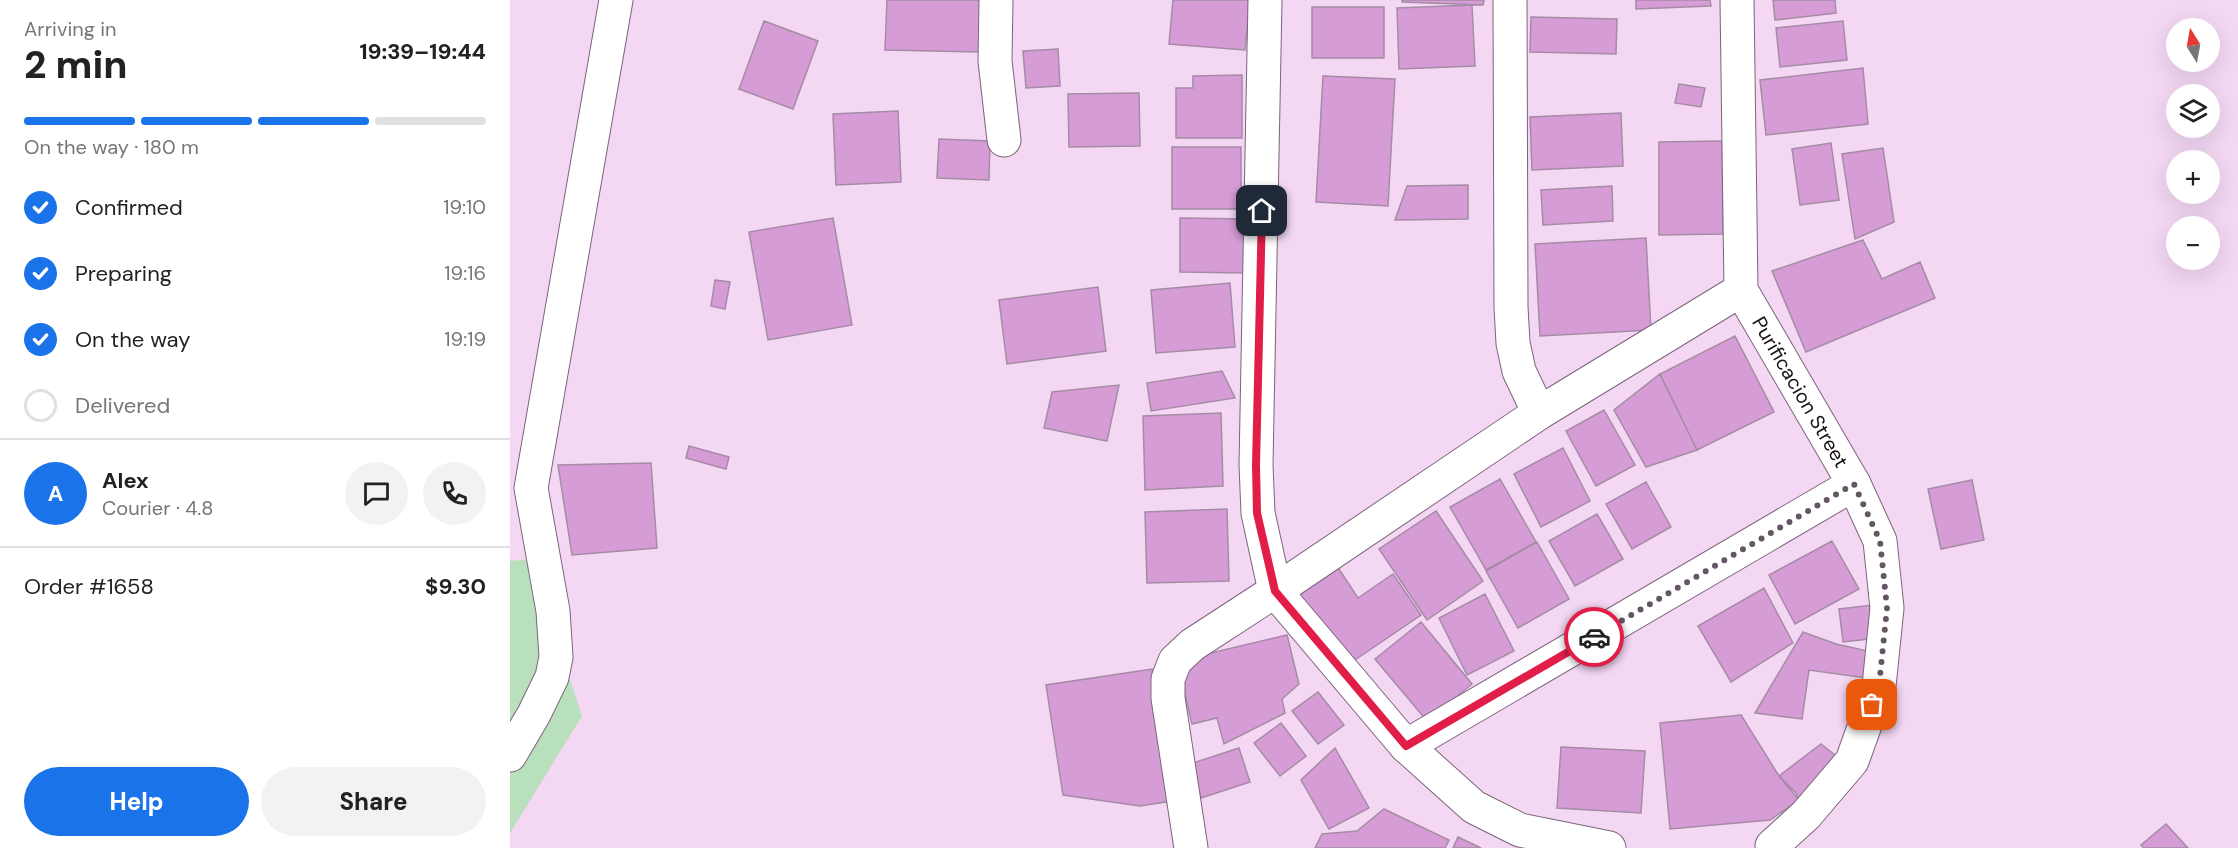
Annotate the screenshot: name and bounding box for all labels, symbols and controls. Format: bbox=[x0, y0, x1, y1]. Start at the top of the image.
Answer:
text: Arriving in bbox=[24, 16, 116, 42]
north arrow bbox=[2166, 18, 2220, 72]
map controls bbox=[2166, 18, 2220, 270]
text: 19:39–19:44 bbox=[359, 37, 486, 66]
text: 2 min bbox=[24, 39, 128, 90]
button: layers bbox=[2166, 84, 2220, 138]
text: On the way · 180 m bbox=[24, 134, 199, 160]
button: + bbox=[2166, 150, 2220, 204]
pin bbox=[1236, 185, 1287, 236]
icon: check bbox=[24, 191, 57, 224]
text: Confirmed bbox=[75, 193, 183, 222]
text: 19:10 bbox=[443, 194, 486, 220]
icon: home bbox=[1245, 194, 1278, 227]
button: − bbox=[2166, 216, 2220, 270]
icon: check bbox=[24, 257, 57, 290]
text: Preparing bbox=[75, 259, 172, 288]
text: 19:16 bbox=[444, 260, 486, 286]
street label: Purificacion Street bbox=[1746, 312, 1855, 472]
icon: check bbox=[24, 323, 57, 356]
text: On the way bbox=[75, 325, 190, 354]
text: 19:19 bbox=[444, 326, 486, 352]
text: Delivered bbox=[75, 391, 170, 420]
button: chat bbox=[345, 462, 408, 525]
button: phone bbox=[423, 462, 486, 525]
text: Alex bbox=[102, 466, 149, 495]
text: A bbox=[48, 479, 63, 508]
text: Courier · 4.8 bbox=[102, 495, 213, 521]
text: Order #1658 bbox=[24, 572, 154, 601]
text: $9.30 bbox=[425, 572, 486, 601]
courier bbox=[1564, 607, 1624, 667]
icon: car bbox=[1578, 621, 1611, 654]
pin bbox=[1846, 679, 1897, 730]
icon: bag bbox=[1855, 688, 1888, 721]
button: Help bbox=[24, 767, 249, 836]
button: Share bbox=[261, 767, 486, 836]

